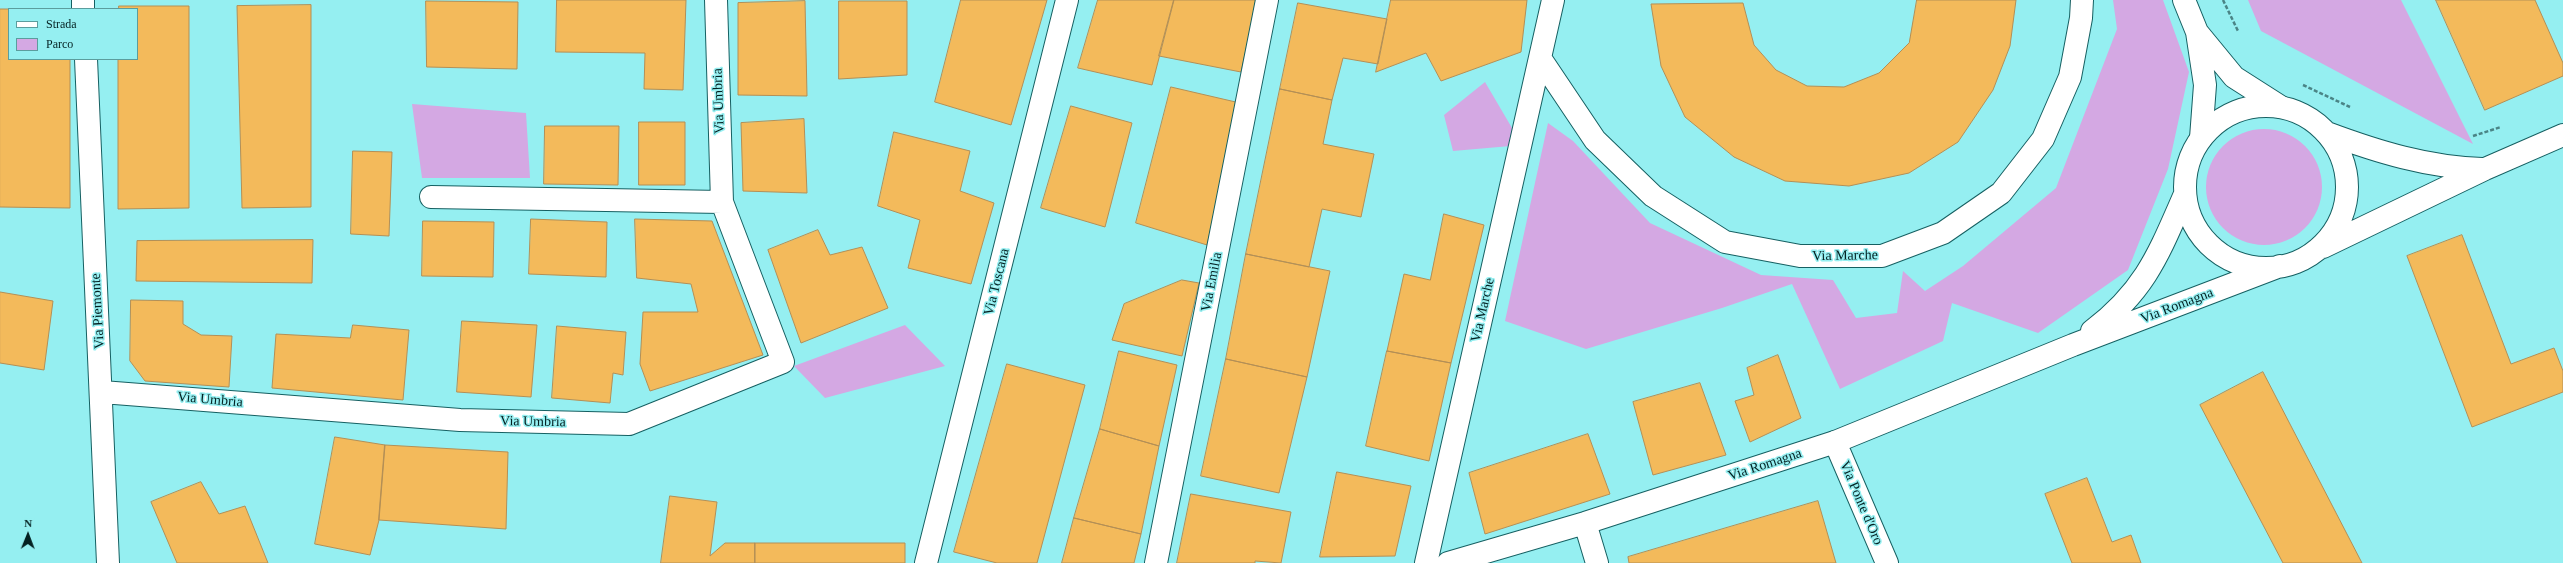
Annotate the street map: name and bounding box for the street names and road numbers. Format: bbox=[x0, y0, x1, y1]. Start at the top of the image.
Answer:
street label: Via Umbria bbox=[709, 68, 729, 134]
street label: Via Toscana bbox=[981, 247, 1013, 317]
street label: Via Marche bbox=[1812, 247, 1878, 265]
street label: Via Emilia bbox=[1198, 251, 1226, 313]
street label: Via Piemonte bbox=[88, 273, 108, 349]
street label: Via Marche bbox=[1467, 276, 1499, 344]
street label: Via Romagna bbox=[2138, 284, 2216, 328]
street label: Via Umbria bbox=[177, 389, 243, 411]
street label: Via Umbria bbox=[500, 413, 566, 431]
street label: Via Romagna bbox=[1726, 445, 1804, 485]
street label: Via Ponte d'Oro bbox=[1836, 458, 1886, 548]

